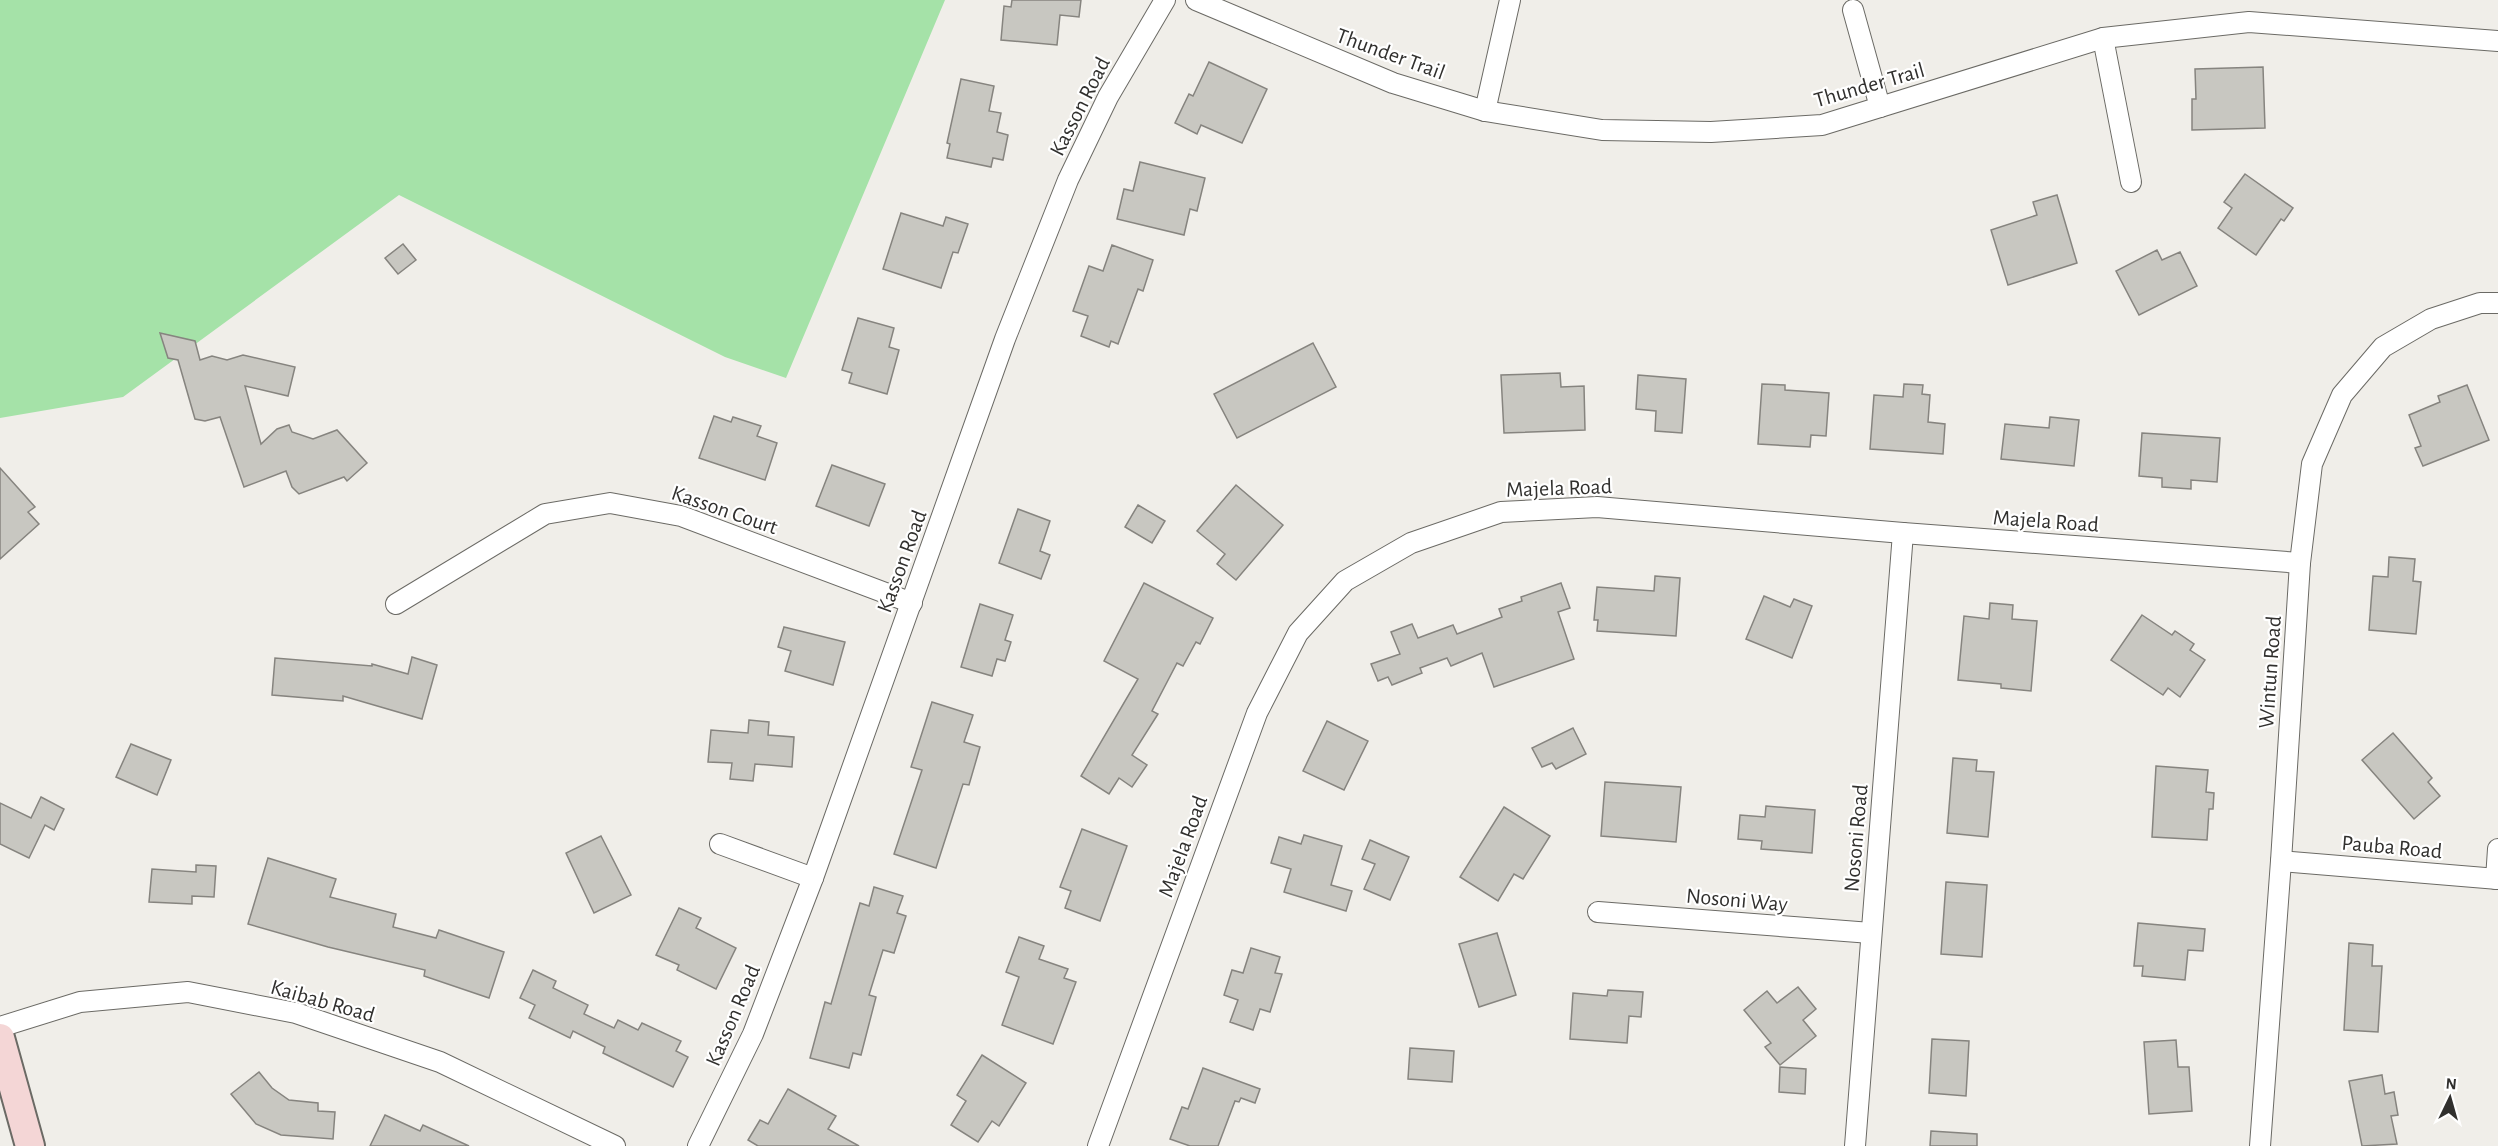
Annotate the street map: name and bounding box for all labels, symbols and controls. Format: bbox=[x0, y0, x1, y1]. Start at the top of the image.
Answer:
street label: Thunder Trail bbox=[1333, 24, 1448, 84]
street label: Kasson Road bbox=[1046, 54, 1114, 159]
street label: Thunder Trail bbox=[1812, 59, 1927, 111]
street label: Majela Road bbox=[1506, 475, 1613, 501]
street label: Kasson Court bbox=[669, 482, 781, 538]
street label: Majela Road bbox=[1992, 506, 2100, 536]
street label: Kasson Road bbox=[873, 507, 931, 616]
street label: Wintun Road bbox=[2255, 615, 2285, 729]
street label: Nosoni Road bbox=[1840, 783, 1872, 893]
street label: Majela Road bbox=[1154, 793, 1211, 900]
street label: Pauba Road bbox=[2341, 832, 2443, 862]
street label: Nosoni Way bbox=[1685, 885, 1789, 915]
street label: Kasson Road bbox=[702, 962, 764, 1069]
street label: Kaibab Road bbox=[268, 976, 377, 1026]
north arrow bbox=[2420, 1068, 2480, 1128]
text: N bbox=[2445, 1076, 2457, 1093]

